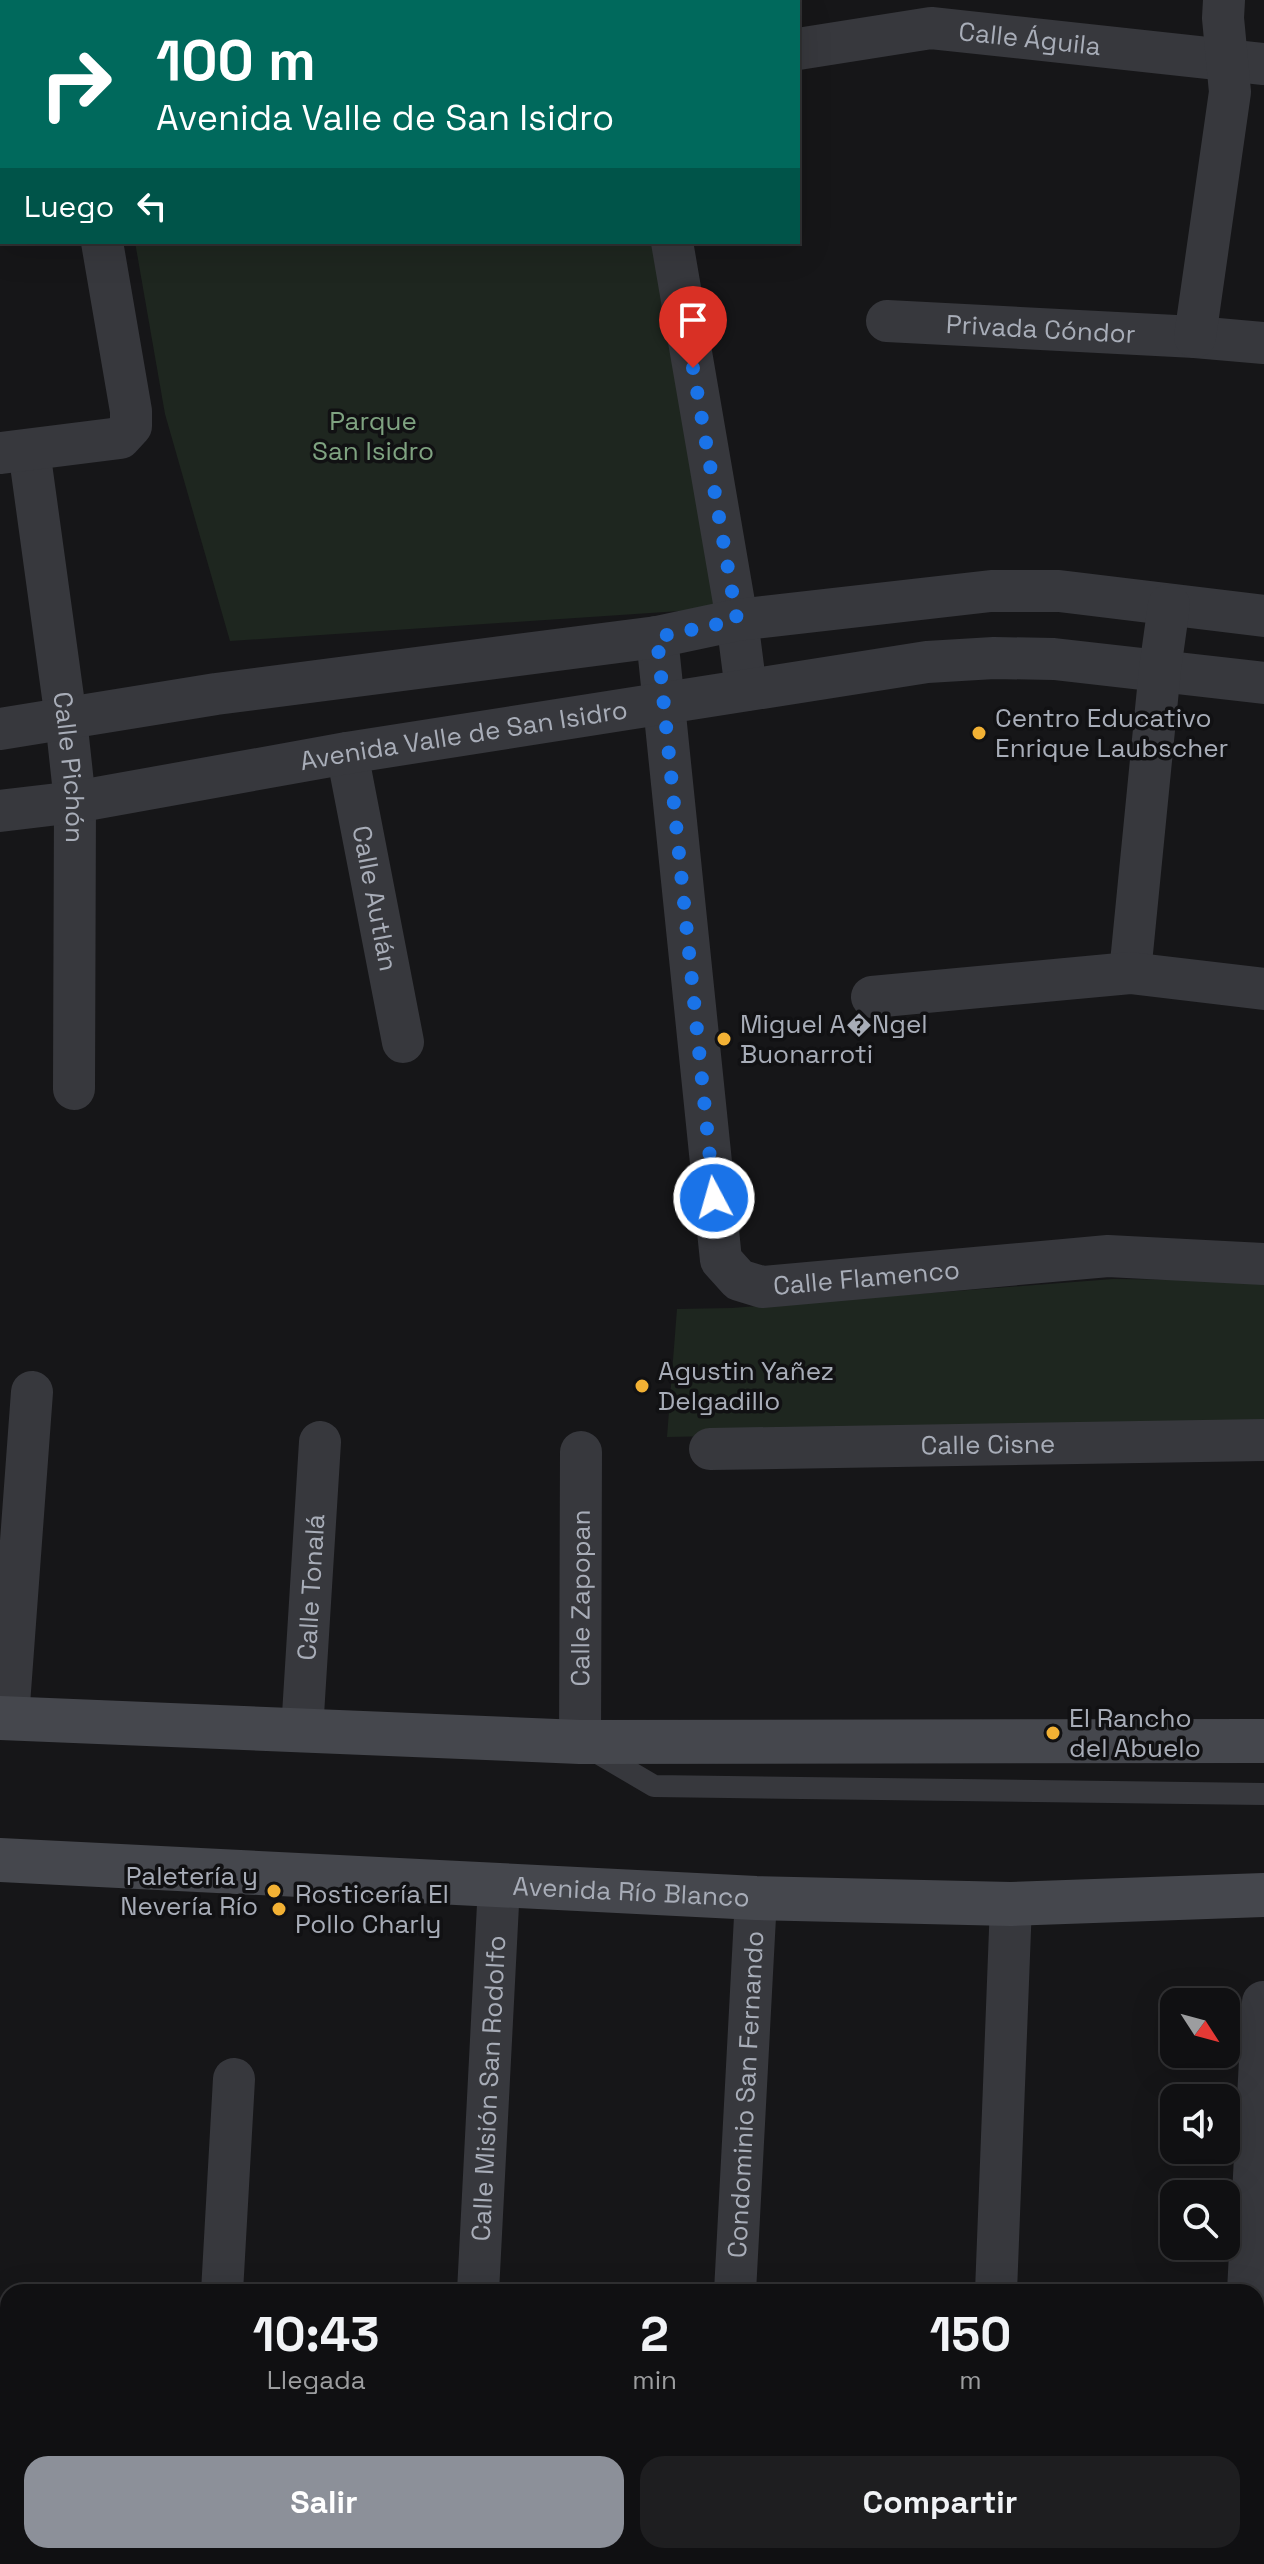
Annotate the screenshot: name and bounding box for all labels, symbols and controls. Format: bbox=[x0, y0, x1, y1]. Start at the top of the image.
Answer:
street label: Calle Águila bbox=[957, 14, 1103, 63]
text: 100 m bbox=[156, 25, 316, 96]
icon: right bbox=[24, 32, 128, 136]
text: Avenida Valle de San Isidro bbox=[156, 95, 614, 141]
icon: left bbox=[130, 184, 174, 228]
text: Luego bbox=[24, 187, 114, 226]
pin bbox=[659, 286, 727, 368]
icon: arrive bbox=[671, 298, 715, 342]
street label: Privada Cóndor bbox=[945, 307, 1136, 351]
park label: Parque San Isidro bbox=[312, 404, 434, 468]
street label: Calle Pichón bbox=[45, 689, 92, 843]
street label: Avenida Valle de San Isidro bbox=[297, 692, 630, 778]
place label: Centro Educativo Enrique Laubscher bbox=[995, 701, 1228, 765]
marker: Centro Educativo Enrique Laubscher bbox=[970, 724, 988, 742]
street label: Calle Autlán bbox=[344, 823, 406, 974]
place label: Miguel A�Ngel Buonarroti bbox=[740, 1007, 928, 1071]
marker: Miguel A�Ngel Buonarroti bbox=[715, 1030, 733, 1048]
position arrow bbox=[672, 1156, 756, 1240]
street label: Calle Flamenco bbox=[772, 1252, 961, 1303]
place label: Agustin Yañez Delgadillo bbox=[658, 1354, 834, 1418]
marker: Agustin Yañez Delgadillo bbox=[633, 1377, 651, 1395]
street label: Calle Cisne bbox=[920, 1426, 1056, 1463]
street label: Calle Zapopan bbox=[563, 1509, 598, 1687]
street label: Calle Tonalá bbox=[289, 1513, 332, 1662]
place label: El Rancho del Abuelo bbox=[1069, 1701, 1201, 1765]
marker: El Rancho del Abuelo bbox=[1044, 1724, 1062, 1742]
place label: Paletería y Nevería Río bbox=[120, 1859, 258, 1923]
street label: Avenida Río Blanco bbox=[512, 1869, 751, 1915]
place label: Rosticería El Pollo Charly bbox=[295, 1877, 449, 1941]
marker: Paletería y Nevería Río bbox=[265, 1882, 283, 1900]
marker: Rosticería El Pollo Charly bbox=[270, 1900, 288, 1918]
street label: Condominio San Fernando bbox=[720, 1930, 771, 2259]
street label: Calle Misión San Rodolfo bbox=[464, 1934, 513, 2242]
north arrow bbox=[1160, 1988, 1240, 2068]
map controls bbox=[1160, 1988, 1240, 2260]
button: sound bbox=[1160, 2084, 1240, 2164]
button: search bbox=[1160, 2180, 1240, 2260]
text: 10:43 bbox=[253, 2304, 380, 2365]
text: 2 bbox=[640, 2304, 669, 2365]
text: 150 bbox=[930, 2304, 1011, 2365]
text: Llegada bbox=[267, 2363, 366, 2397]
text: min bbox=[632, 2363, 677, 2397]
text: m bbox=[959, 2363, 982, 2397]
button: Salir bbox=[24, 2456, 624, 2548]
button: Compartir bbox=[640, 2456, 1240, 2548]

